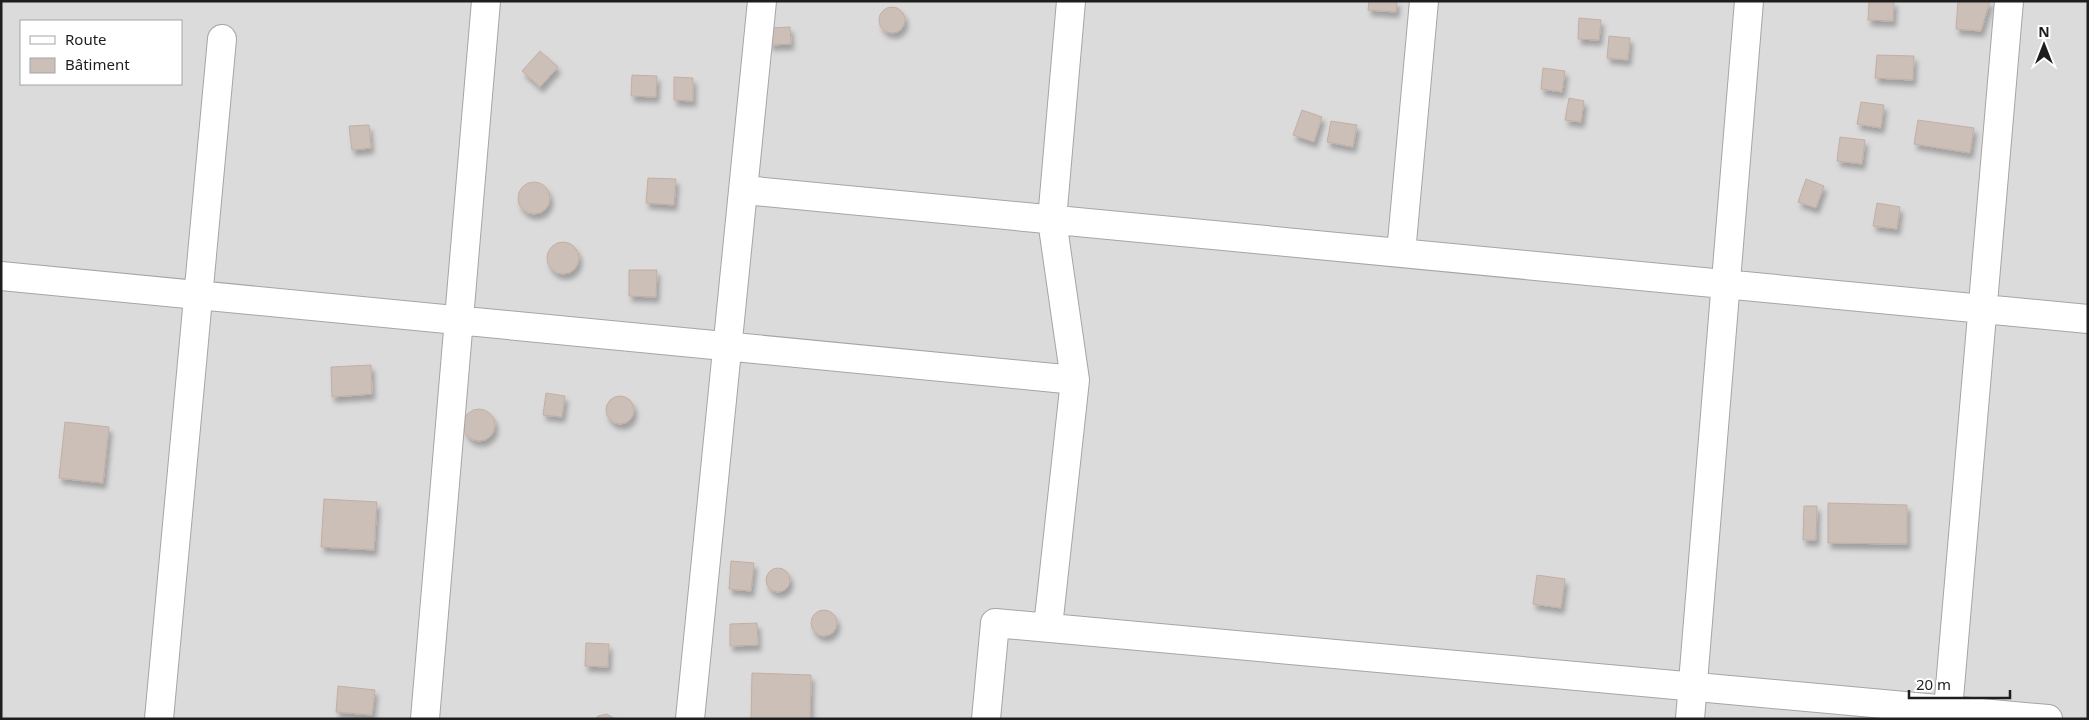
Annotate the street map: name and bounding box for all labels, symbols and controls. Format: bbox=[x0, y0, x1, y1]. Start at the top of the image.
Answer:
legend bbox=[20, 20, 182, 85]
north arrow bbox=[2019, 20, 2069, 70]
text: N bbox=[2038, 22, 2050, 41]
text: Route bbox=[65, 29, 107, 49]
text: Bâtiment bbox=[65, 54, 130, 74]
scale bar bbox=[1909, 668, 2010, 700]
text: 20 m bbox=[1916, 674, 1951, 694]

